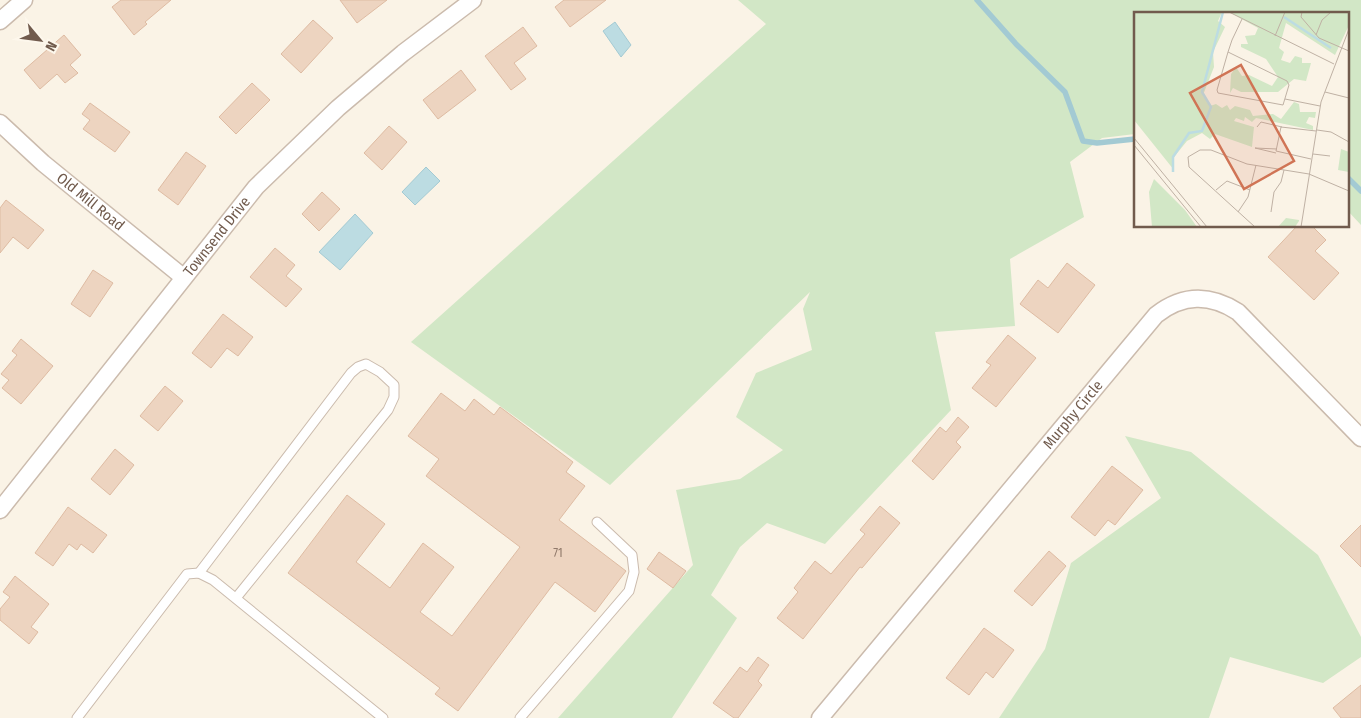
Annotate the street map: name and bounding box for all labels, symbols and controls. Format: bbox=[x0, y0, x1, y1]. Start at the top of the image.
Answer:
inset map bbox=[1134, 12, 1348, 228]
north arrow bbox=[15, 15, 65, 65]
text: N bbox=[41, 38, 60, 54]
street label: Old Mill Road bbox=[53, 169, 128, 235]
street label: Townsend Drive bbox=[180, 193, 254, 280]
street label: Murphy Circle bbox=[1039, 377, 1107, 453]
house number: 71 bbox=[553, 546, 563, 560]

